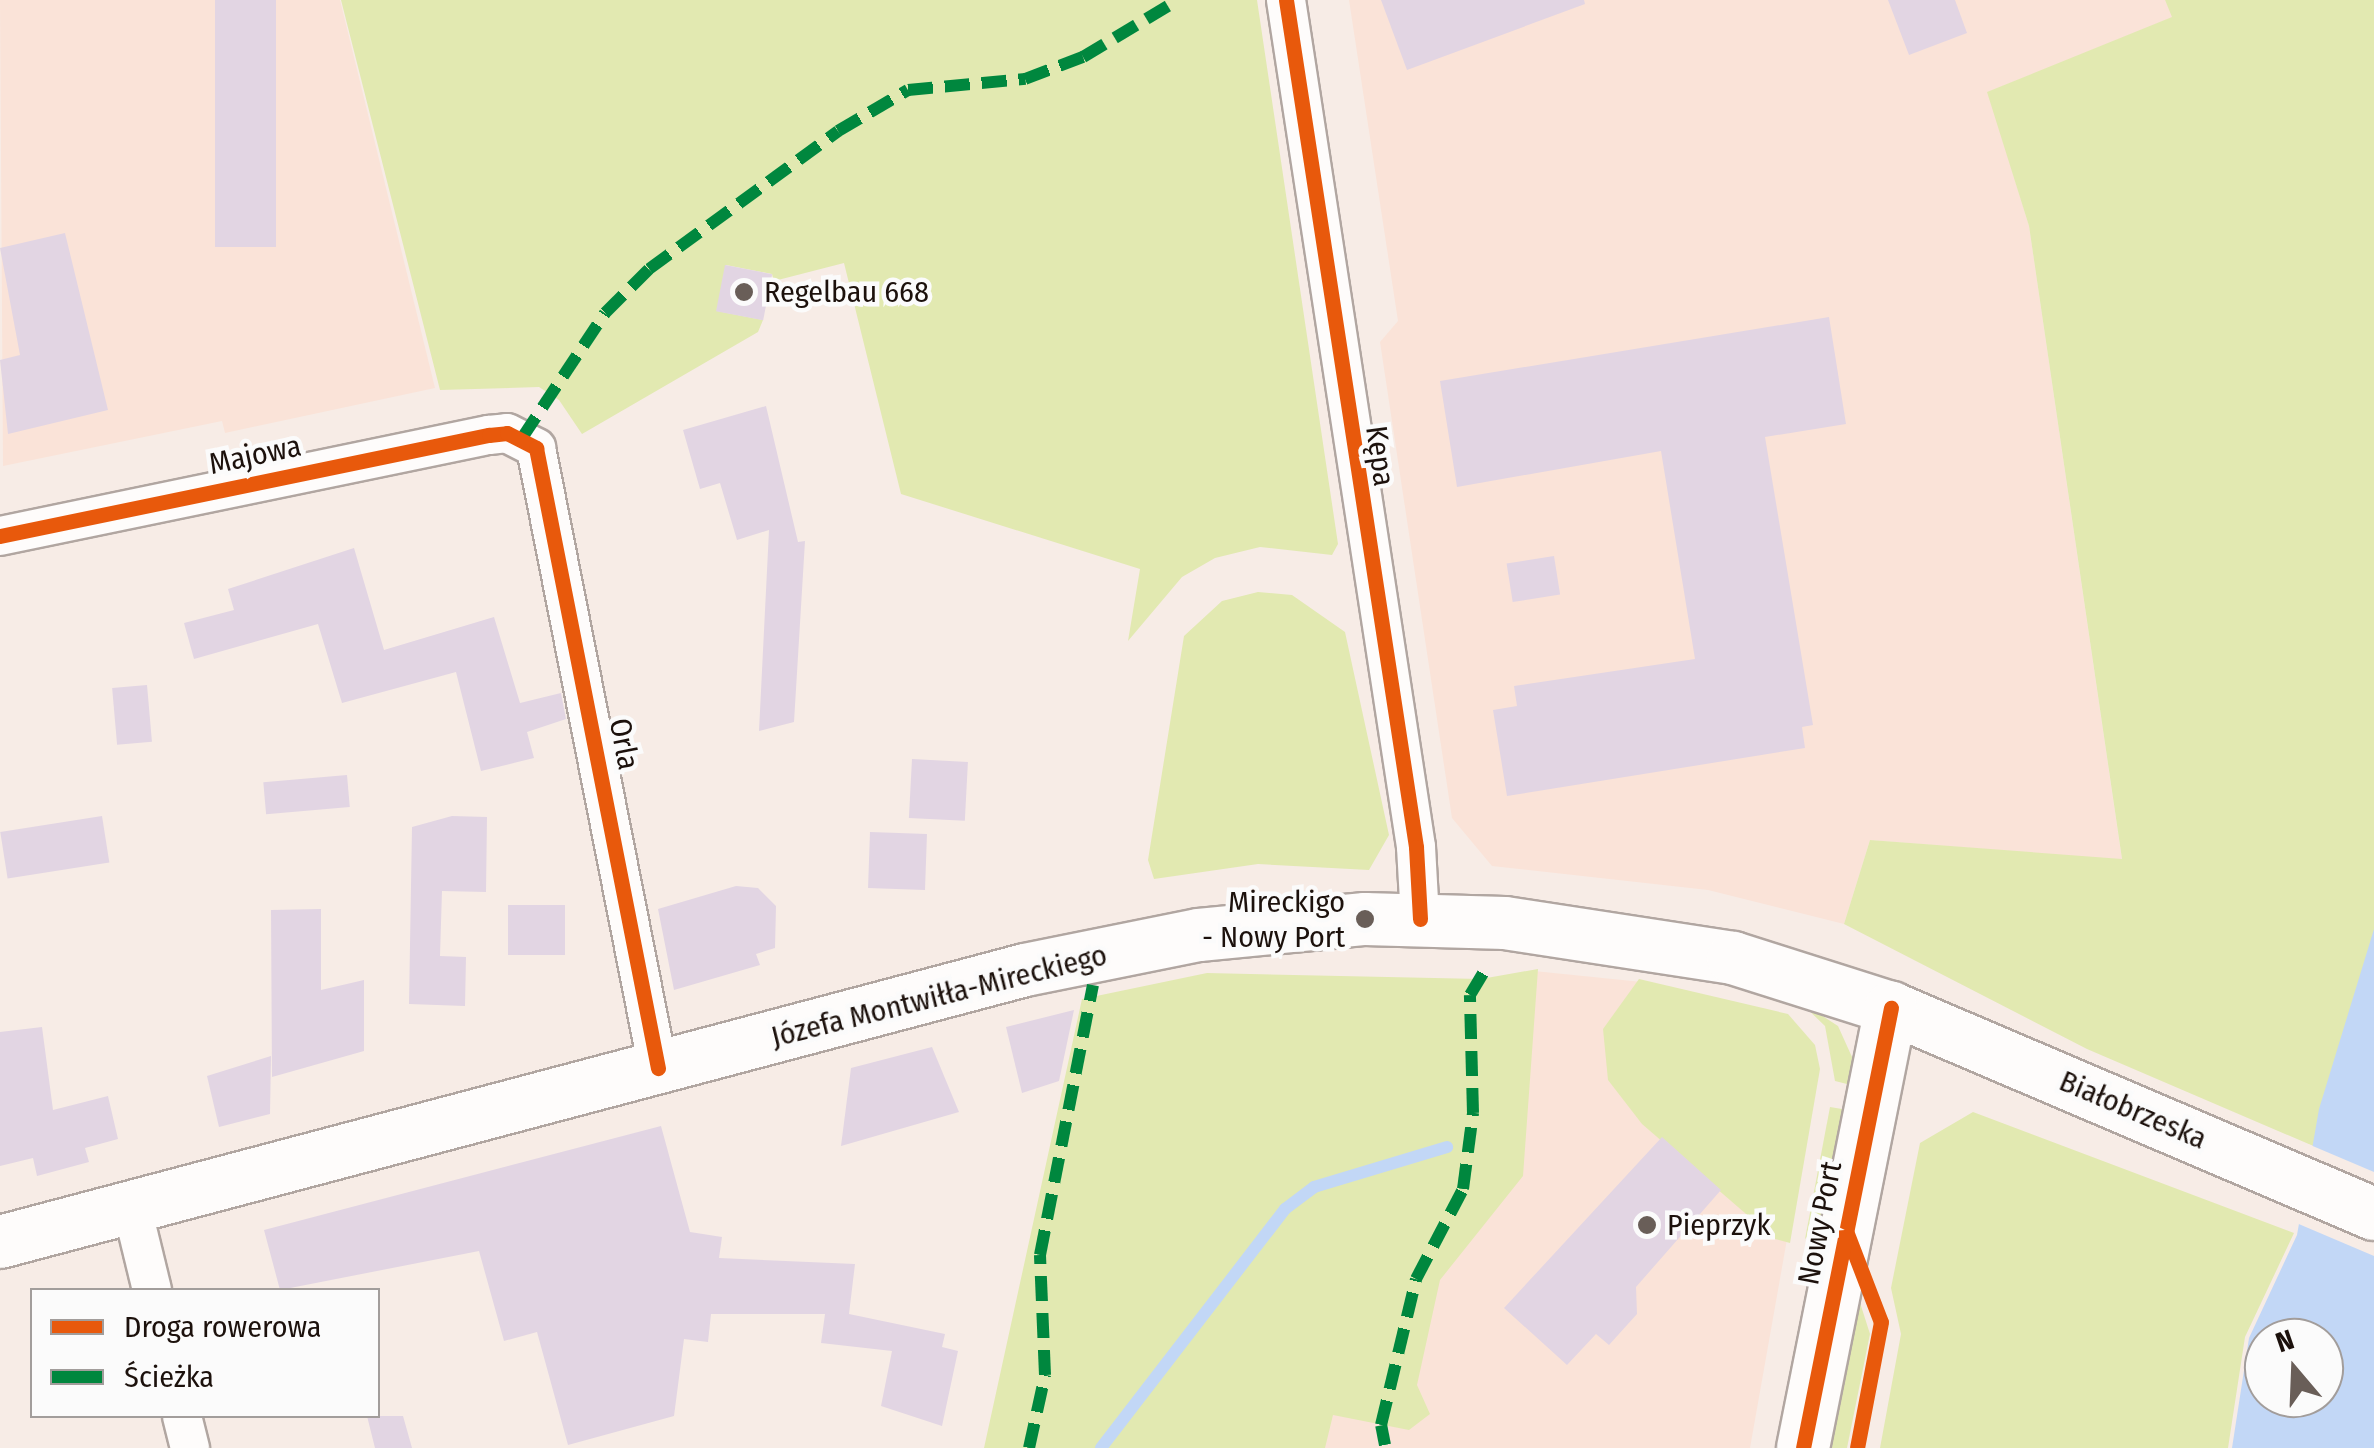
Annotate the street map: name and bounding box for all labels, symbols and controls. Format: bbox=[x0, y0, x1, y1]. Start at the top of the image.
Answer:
place label: Regelbau 668 bbox=[764, 274, 929, 310]
marker: Regelbau 668 bbox=[733, 281, 755, 303]
street label: Kępa bbox=[1358, 423, 1402, 489]
street label: Majowa bbox=[206, 428, 304, 482]
street label: Orla bbox=[601, 715, 647, 773]
place label: Mireckigo - Nowy Port bbox=[1202, 884, 1345, 954]
marker: Mireckigo - Nowy Port bbox=[1354, 908, 1376, 930]
street label: Józefa Montwiłła-Mireckiego bbox=[767, 937, 1111, 1055]
street label: Białobrzeska bbox=[2054, 1063, 2212, 1157]
street label: Nowy Port bbox=[1790, 1158, 1850, 1288]
place label: Pieprzyk bbox=[1667, 1207, 1770, 1243]
marker: Pieprzyk bbox=[1636, 1214, 1658, 1236]
legend bbox=[30, 1288, 380, 1418]
text: Droga rowerowa bbox=[124, 1309, 321, 1345]
north arrow bbox=[2244, 1318, 2344, 1418]
text: N bbox=[2271, 1323, 2298, 1359]
text: Ścieżka bbox=[124, 1359, 214, 1395]

